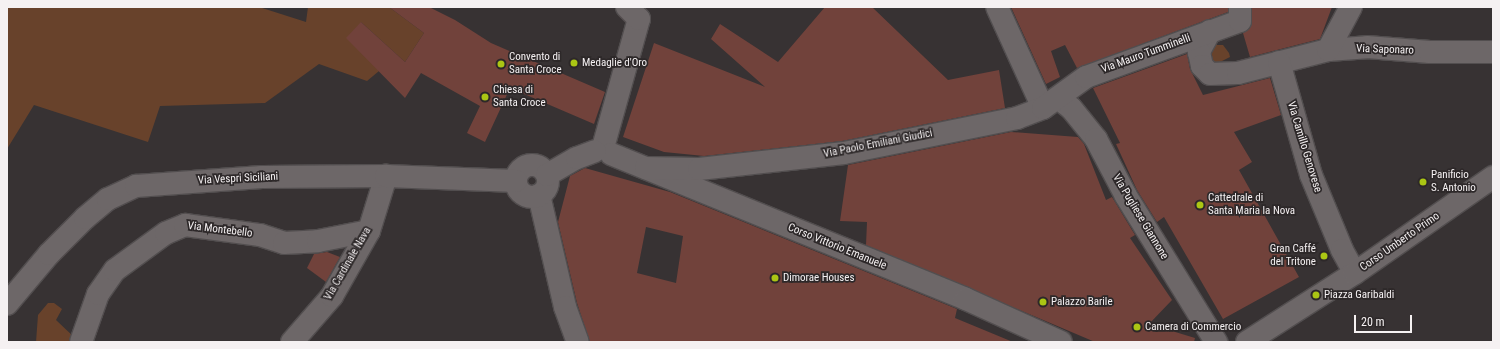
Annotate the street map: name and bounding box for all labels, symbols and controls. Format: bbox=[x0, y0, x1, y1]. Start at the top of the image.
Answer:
street label: Via Mauro Tumminelli bbox=[1099, 32, 1193, 76]
street label: Via Saponaro bbox=[1356, 42, 1414, 58]
place label: Convento di Santa Croce bbox=[509, 51, 562, 77]
place label: Medaglie d'Oro bbox=[582, 56, 647, 70]
marker: Medaglie d'Oro bbox=[569, 58, 579, 68]
marker: Convento di Santa Croce bbox=[496, 59, 506, 69]
place label: Chiesa di Santa Croce bbox=[493, 84, 546, 110]
marker: Chiesa di Santa Croce bbox=[480, 92, 490, 102]
street label: Via Camillo Genovese bbox=[1284, 100, 1324, 194]
street label: Via Paolo Emiliani Giudici bbox=[822, 127, 934, 161]
place label: Panificio S. Antonio bbox=[1431, 169, 1476, 195]
street label: Via Vespri Siciliani bbox=[198, 170, 278, 188]
street label: Via Pugliese Giannone bbox=[1109, 172, 1171, 262]
marker: Panificio S. Antonio bbox=[1418, 177, 1428, 187]
place label: Cattedrale di Santa Maria la Nova bbox=[1208, 192, 1295, 218]
marker: Cattedrale di Santa Maria la Nova bbox=[1195, 200, 1205, 210]
street label: Corso Umberto Primo bbox=[1358, 210, 1442, 274]
street label: Via Montebello bbox=[187, 219, 253, 241]
street label: Corso Vittorio Emanuele bbox=[786, 221, 888, 273]
street label: Via Cardinale Nava bbox=[322, 225, 374, 303]
place label: Gran Caffé del Tritone bbox=[1270, 243, 1316, 269]
marker: Gran Caffé del Tritone bbox=[1319, 251, 1329, 261]
place label: Dimorae Houses bbox=[783, 271, 855, 285]
marker: Dimorae Houses bbox=[770, 273, 780, 283]
place label: Piazza Garibaldi bbox=[1324, 288, 1394, 302]
marker: Piazza Garibaldi bbox=[1311, 290, 1321, 300]
place label: Palazzo Barile bbox=[1051, 295, 1113, 309]
marker: Palazzo Barile bbox=[1038, 297, 1048, 307]
scale bar bbox=[1356, 307, 1414, 333]
text: 20 m bbox=[1361, 315, 1385, 329]
place label: Camera di Commercio bbox=[1145, 320, 1241, 334]
marker: Camera di Commercio bbox=[1132, 322, 1142, 332]

